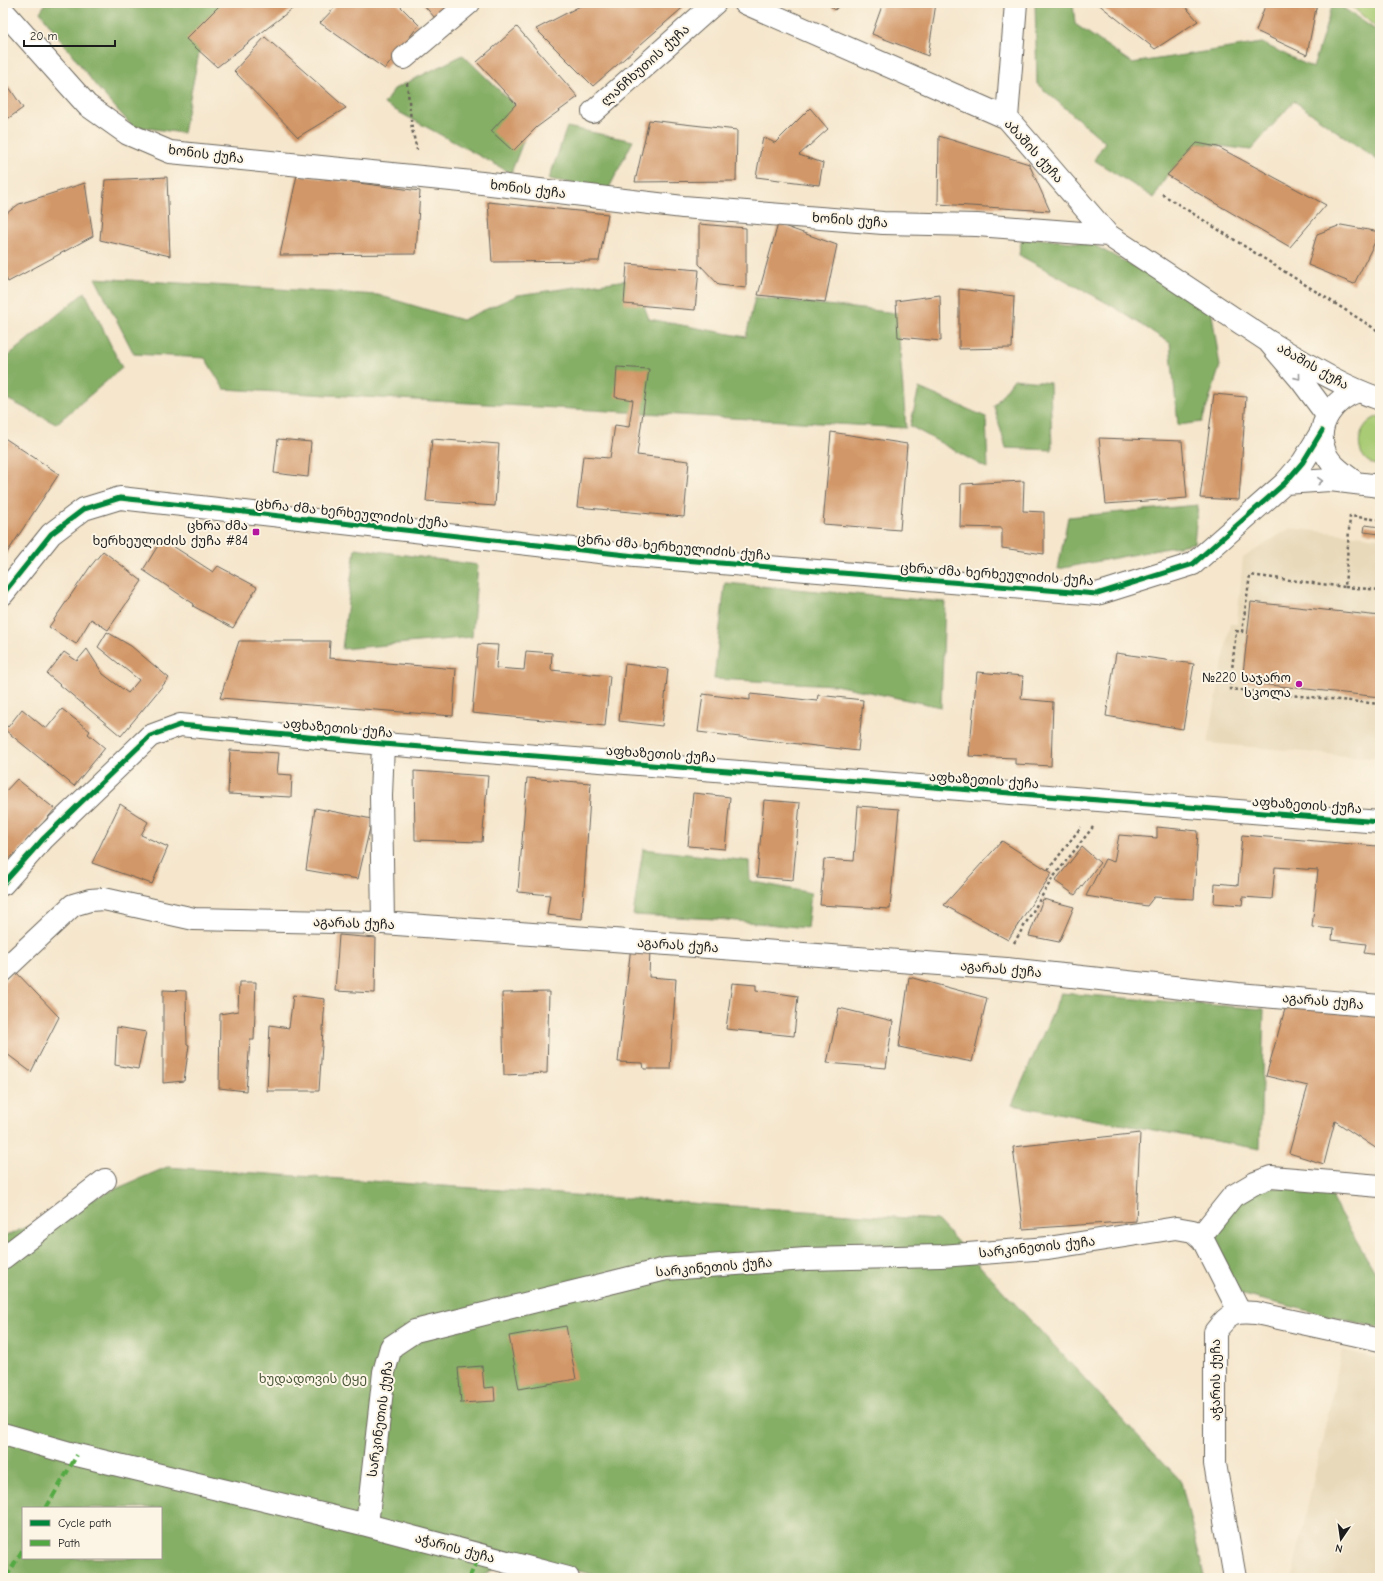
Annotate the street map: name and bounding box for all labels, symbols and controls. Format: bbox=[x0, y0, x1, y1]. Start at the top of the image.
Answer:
street label: ლანჩხუთის ქუჩა bbox=[598, 21, 693, 109]
scale bar bbox=[24, 22, 115, 48]
text: 20 m bbox=[30, 29, 58, 43]
street label: აბაშის ქუჩა bbox=[1002, 116, 1066, 186]
street label: ხონის ქუჩა bbox=[167, 142, 245, 166]
street label: ხონის ქუჩა bbox=[489, 177, 567, 201]
street label: ხონის ქუჩა bbox=[811, 210, 889, 230]
street label: აბაშის ქუჩა bbox=[1275, 339, 1351, 393]
one-way arrow bbox=[1294, 372, 1301, 379]
one-way arrow bbox=[1317, 476, 1323, 485]
street label: ცხრა ძმა ხერხეულიძის ქუჩა bbox=[255, 495, 449, 532]
place label: ცხრა ძმა ხერხეულიძის ქუჩა #84 bbox=[92, 518, 248, 549]
marker: ცხრა ძმა ხერხეულიძის ქუჩა #84 bbox=[251, 527, 261, 537]
street label: ცხრა ძმა ხერხეულიძის ქუჩა bbox=[577, 531, 771, 564]
street label: ცხრა ძმა ხერხეულიძის ქუჩა bbox=[900, 560, 1094, 589]
place label: №220 საჯარო სკოლა bbox=[1202, 670, 1291, 701]
marker: №220 საჯარო სკოლა bbox=[1294, 679, 1304, 689]
street label: აფხაზეთის ქუჩა bbox=[283, 716, 393, 740]
street label: აფხაზეთის ქუჩა bbox=[606, 743, 716, 765]
street label: აფხაზეთის ქუჩა bbox=[929, 769, 1039, 791]
street label: აფხაზეთის ქუჩა bbox=[1252, 794, 1362, 816]
street label: აგარას ქუჩა bbox=[313, 914, 395, 932]
street label: აგარას ქუჩა bbox=[637, 935, 719, 955]
street label: აგარას ქუჩა bbox=[960, 958, 1042, 980]
street label: აგარას ქუჩა bbox=[1282, 990, 1364, 1012]
street label: სარკინეთის ქუჩა bbox=[978, 1233, 1096, 1261]
street label: სარკინეთის ქუჩა bbox=[655, 1254, 773, 1280]
street label: აჭარის ქუჩა bbox=[1208, 1339, 1223, 1421]
street label: სარკინეთის ქუჩა bbox=[364, 1360, 396, 1478]
park label: ხუდადოვის ტყე bbox=[259, 1371, 367, 1387]
legend bbox=[22, 1507, 162, 1559]
text: Cycle path bbox=[58, 1516, 111, 1530]
north arrow bbox=[1321, 1519, 1361, 1559]
street label: აჭარის ქუჩა bbox=[413, 1530, 497, 1566]
text: Path bbox=[58, 1536, 80, 1550]
text: N bbox=[1334, 1541, 1344, 1555]

